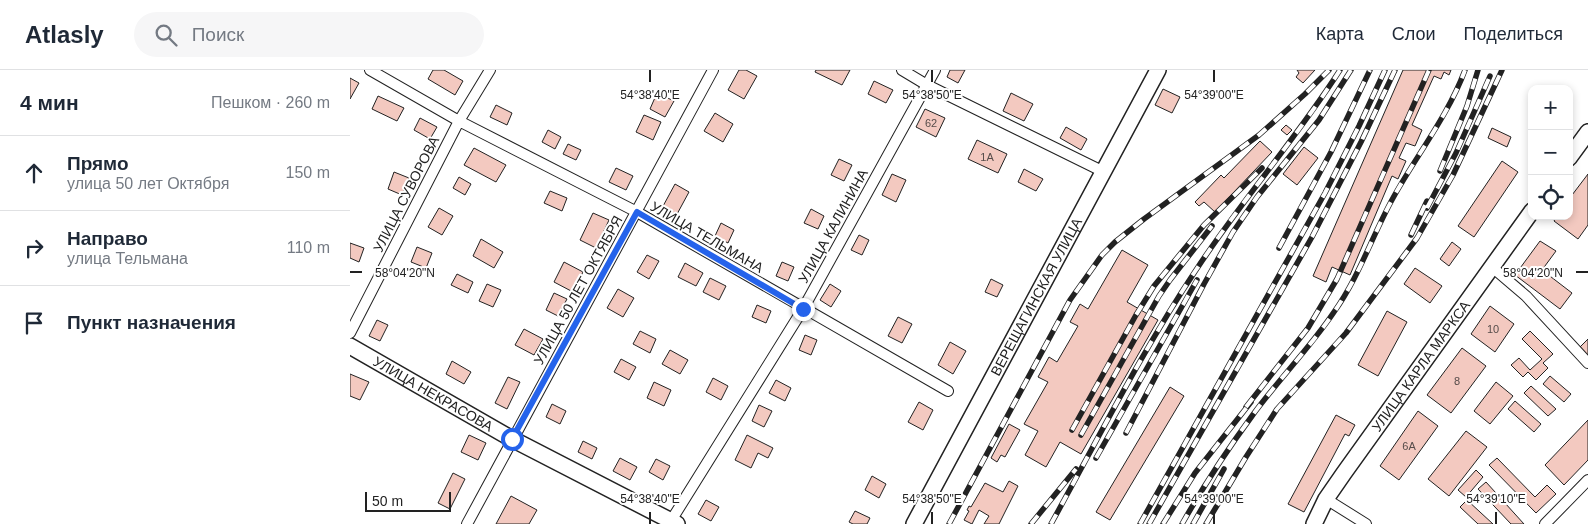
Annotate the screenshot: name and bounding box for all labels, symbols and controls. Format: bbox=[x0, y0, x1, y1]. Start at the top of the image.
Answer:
search box bbox=[134, 12, 484, 57]
text: Atlasly bbox=[25, 21, 104, 48]
icon: search bbox=[152, 21, 180, 49]
text: Поиск bbox=[192, 24, 244, 45]
text: Карта bbox=[1316, 24, 1364, 44]
text: Слои bbox=[1392, 24, 1436, 44]
text: Поделиться bbox=[1464, 24, 1563, 44]
map controls bbox=[1528, 85, 1573, 220]
button: + bbox=[1528, 85, 1573, 130]
text: 54°38'40"E bbox=[620, 88, 680, 102]
text: 54°38'50"E bbox=[902, 88, 962, 102]
text: 54°39'00"E bbox=[1184, 88, 1244, 102]
text: 4 мин bbox=[20, 91, 79, 114]
text: Пешком · 260 m bbox=[211, 94, 330, 111]
house number: 62 bbox=[925, 117, 937, 129]
button: − bbox=[1528, 130, 1573, 175]
street label: УЛИЦА СУВОРОВА bbox=[370, 133, 442, 255]
house number: 1А bbox=[980, 151, 994, 163]
text: Прямо bbox=[67, 153, 129, 174]
icon: ahead bbox=[20, 159, 48, 187]
text: 150 m bbox=[286, 164, 330, 181]
street label: УЛИЦА КАЛИНИНА bbox=[795, 166, 871, 286]
text: улица 50 лет Октября bbox=[67, 175, 229, 192]
button: locate bbox=[1528, 175, 1573, 220]
street label: УЛИЦА ТЕЛЬМАНА bbox=[648, 198, 767, 276]
street label: УЛИЦА 50 ЛЕТ ОКТЯБРЯ bbox=[530, 213, 626, 367]
street label: ВЕРЕЩАГИНСКАЯ УЛИЦА bbox=[987, 215, 1085, 378]
text: Направо bbox=[67, 228, 148, 249]
icon: right bbox=[20, 234, 48, 262]
text: 110 m bbox=[287, 239, 330, 256]
text: улица Тельмана bbox=[67, 250, 188, 267]
text: 58°04'20"N bbox=[375, 266, 435, 280]
text: 58°04'20"N bbox=[1503, 266, 1563, 280]
street label: УЛИЦА КАРЛА МАРКСА bbox=[1368, 297, 1473, 435]
route end bbox=[792, 298, 815, 321]
icon: arrive bbox=[20, 309, 48, 337]
text: Пункт назначения bbox=[67, 312, 236, 333]
house number: 10 bbox=[1487, 323, 1499, 335]
street label: УЛИЦА НЕКРАСОВА bbox=[371, 353, 496, 435]
house number: 8 bbox=[1454, 375, 1460, 387]
route start bbox=[501, 428, 524, 451]
house number: 6А bbox=[1402, 440, 1416, 452]
scale bar bbox=[365, 489, 451, 512]
text: 54°38'40"E bbox=[620, 492, 680, 506]
text: 54°38'50"E bbox=[902, 492, 962, 506]
text: 54°39'00"E bbox=[1184, 492, 1244, 506]
text: 54°39'10"E bbox=[1466, 492, 1526, 506]
text: 50 m bbox=[372, 493, 403, 509]

